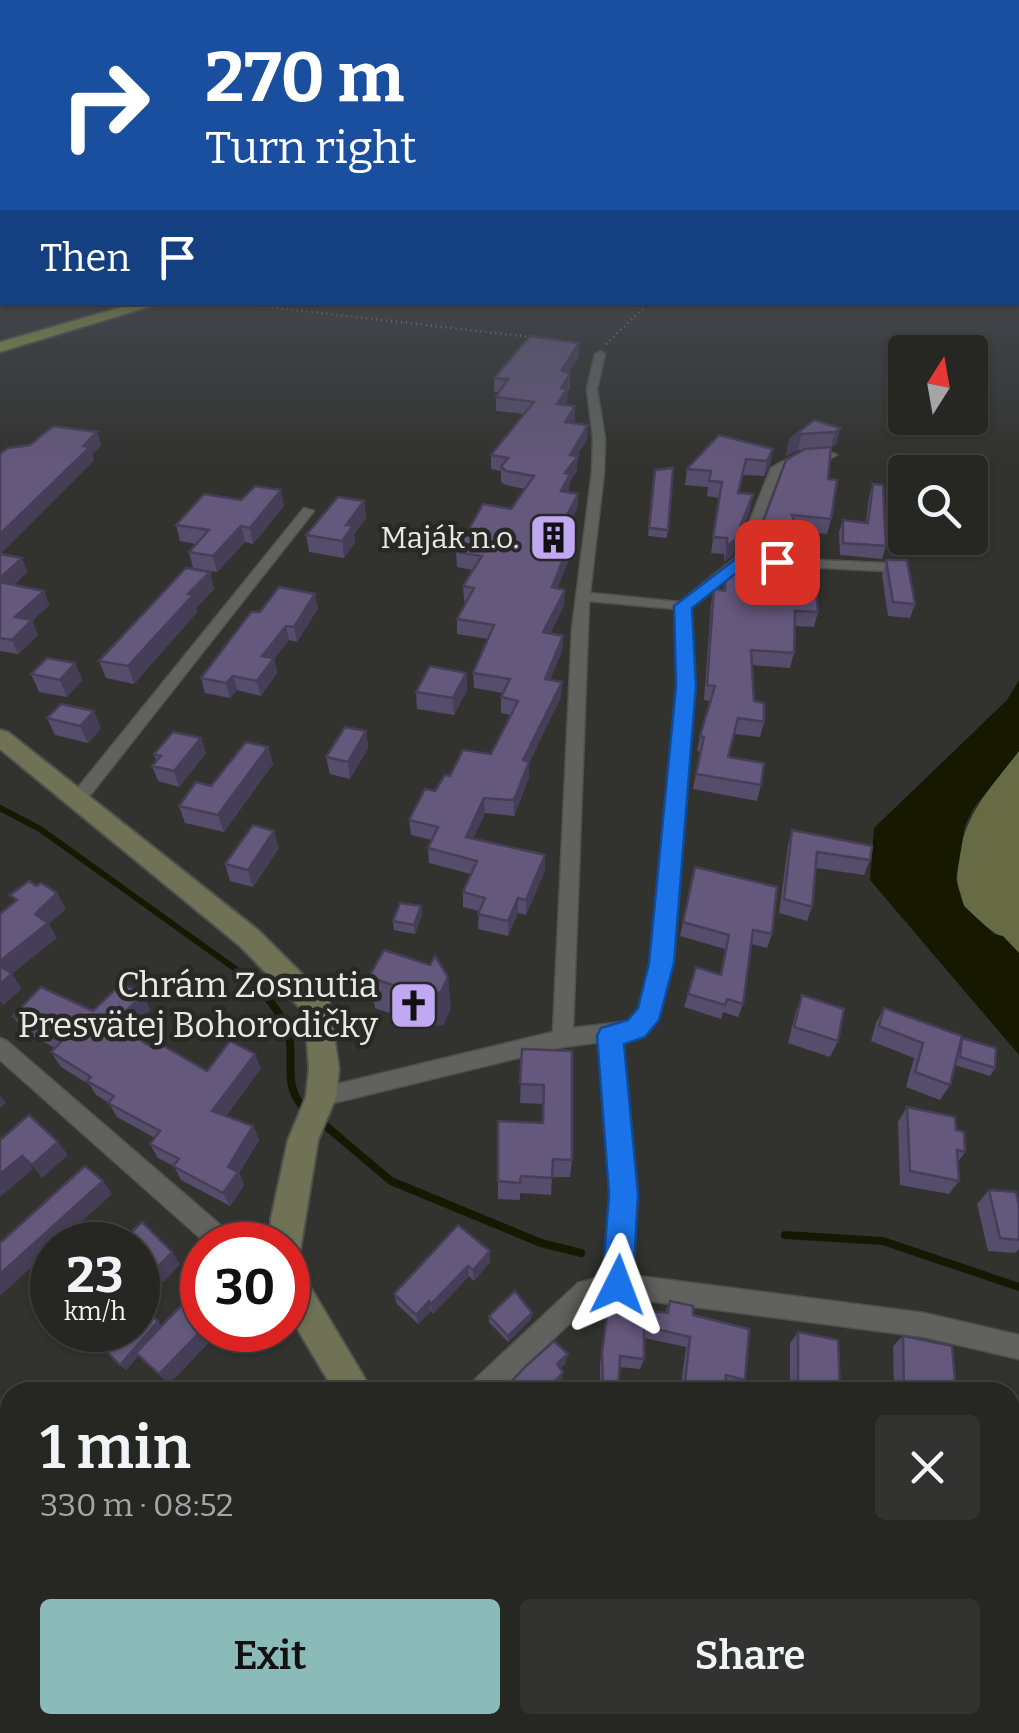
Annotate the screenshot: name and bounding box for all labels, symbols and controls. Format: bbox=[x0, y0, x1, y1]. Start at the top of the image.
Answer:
text: 270 m bbox=[205, 36, 404, 120]
icon: right bbox=[40, 40, 170, 170]
text: Turn right bbox=[205, 121, 417, 175]
icon: arrive bbox=[150, 230, 205, 285]
text: Then bbox=[40, 235, 130, 281]
north arrow bbox=[888, 335, 988, 435]
map controls bbox=[888, 335, 988, 555]
button: search bbox=[888, 455, 988, 555]
building icon: Maják n.o. bbox=[528, 512, 580, 564]
place label: Maják n.o. bbox=[381, 520, 519, 556]
pin bbox=[735, 520, 820, 605]
icon: arrive bbox=[750, 535, 805, 590]
place label: Chrám Zosnutia Presvätej Bohorodičky bbox=[18, 964, 378, 1046]
church icon: Chrám Zosnutia Presvätej Bohorodičky bbox=[387, 979, 439, 1031]
speed limit sign: 30 bbox=[180, 1222, 310, 1352]
position arrow bbox=[566, 1233, 670, 1337]
text: 23 bbox=[67, 1245, 123, 1305]
text: km/h bbox=[64, 1297, 126, 1327]
text: 1 min bbox=[40, 1412, 191, 1484]
button: close bbox=[875, 1415, 980, 1520]
text: 330 m · 08:52 bbox=[40, 1486, 233, 1524]
button: Exit bbox=[40, 1599, 500, 1714]
button: Share bbox=[520, 1599, 980, 1714]

